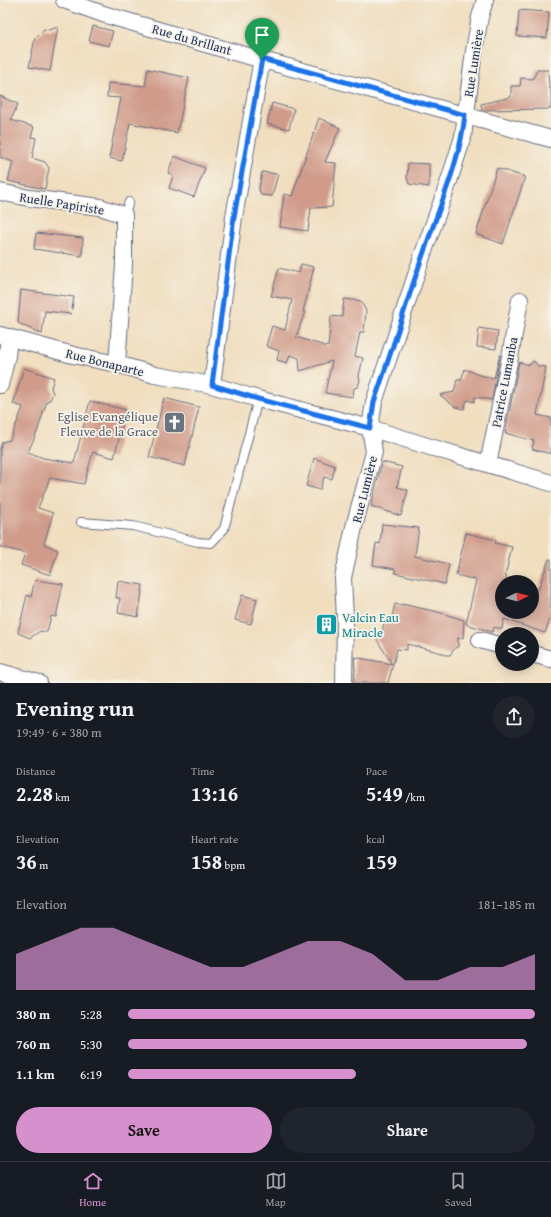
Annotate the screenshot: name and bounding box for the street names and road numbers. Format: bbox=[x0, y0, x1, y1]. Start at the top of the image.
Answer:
street label: Rue du Brillant bbox=[150, 19, 234, 60]
street label: Rue Lumière bbox=[459, 28, 488, 98]
street label: Ruelle Papiriste bbox=[18, 187, 106, 220]
street label: Patrice Lumanba bbox=[486, 334, 523, 429]
street label: Rue Bonaparte bbox=[64, 344, 146, 381]
street label: Rue Lumière bbox=[347, 454, 382, 525]

